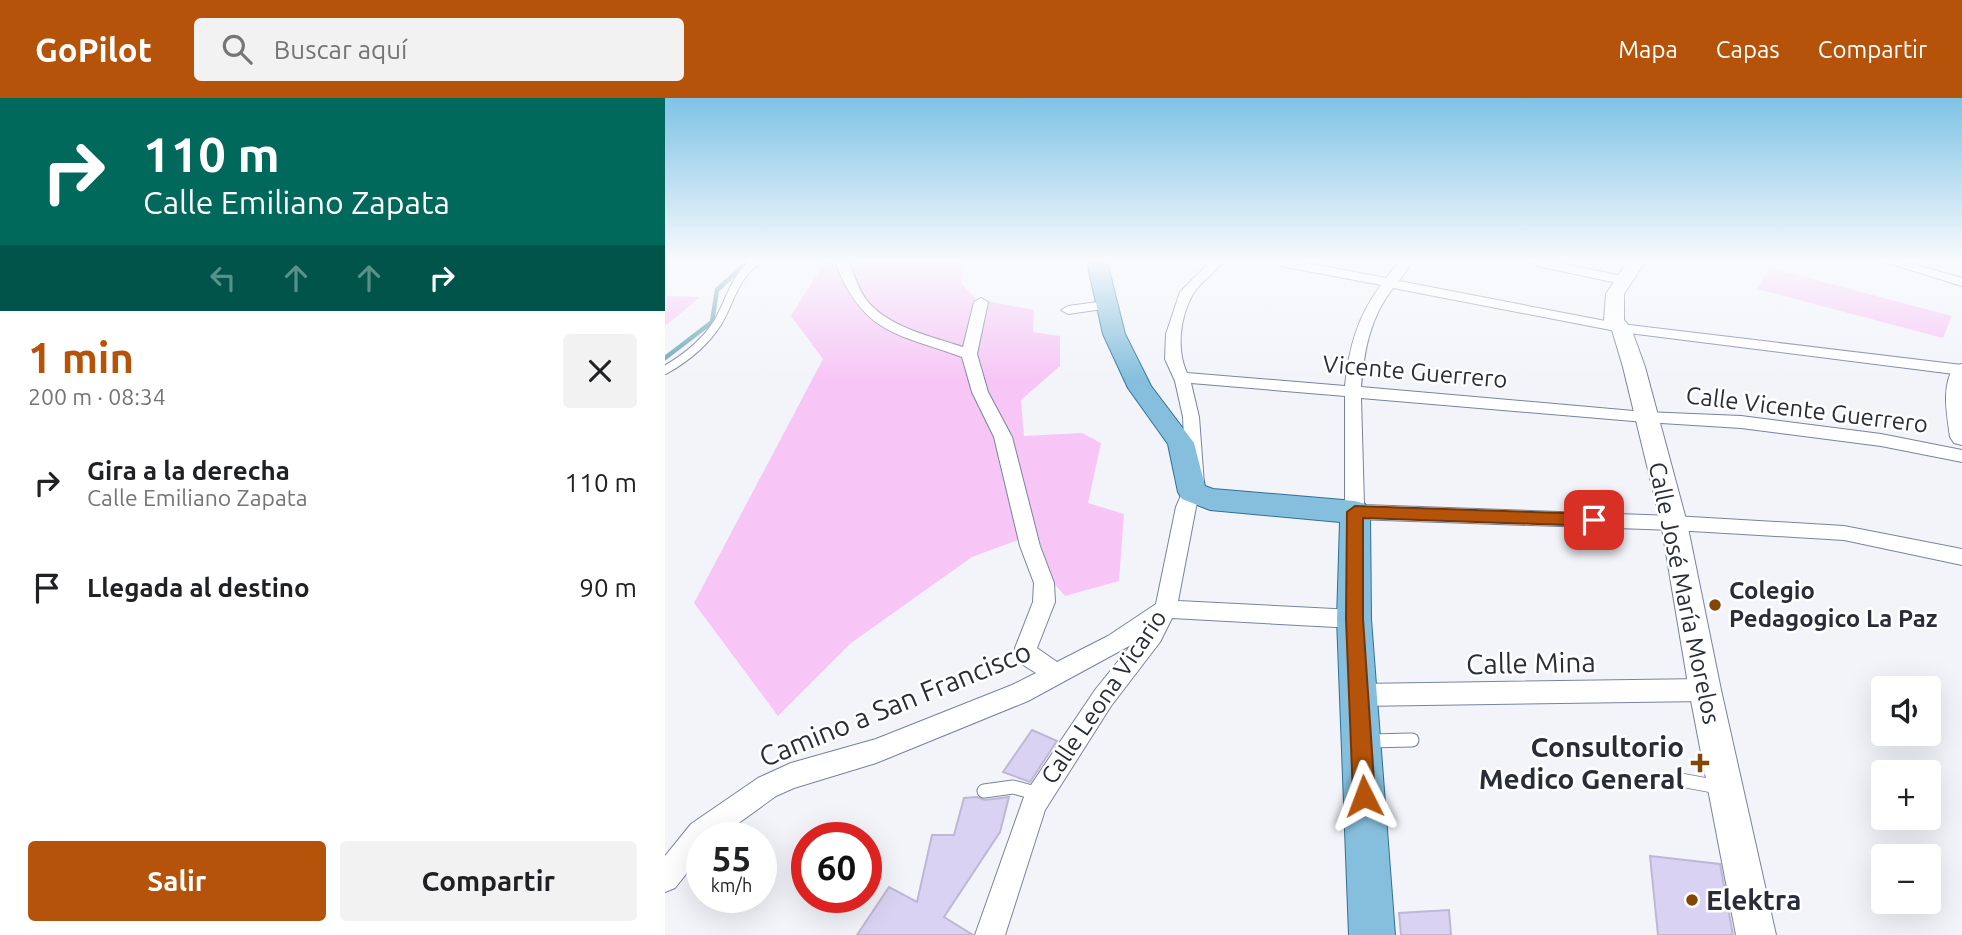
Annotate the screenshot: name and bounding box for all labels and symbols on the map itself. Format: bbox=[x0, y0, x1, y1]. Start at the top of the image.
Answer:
street label: Vicente Guerrero bbox=[1322, 350, 1509, 393]
street label: Calle Vicente Guerrero bbox=[1684, 381, 1930, 438]
street label: Calle José María Morelos bbox=[1643, 459, 1725, 726]
pin bbox=[1564, 490, 1624, 550]
place label: Colegio Pedagogico La Paz bbox=[1729, 577, 1938, 632]
marker: Colegio Pedagogico La Paz bbox=[1707, 597, 1723, 613]
street label: Calle Leona Vicario bbox=[1035, 605, 1172, 789]
street label: Camino a San Francisco bbox=[754, 635, 1035, 772]
street label: Calle Mina bbox=[1466, 646, 1596, 679]
place label: Consultorio Medico General bbox=[1479, 731, 1684, 794]
marker: Consultorio Medico General bbox=[1690, 753, 1710, 773]
position arrow bbox=[1327, 759, 1401, 833]
speed limit sign: 60 bbox=[791, 822, 882, 913]
place label: Elektra bbox=[1706, 884, 1801, 915]
marker: Elektra bbox=[1684, 892, 1700, 908]

